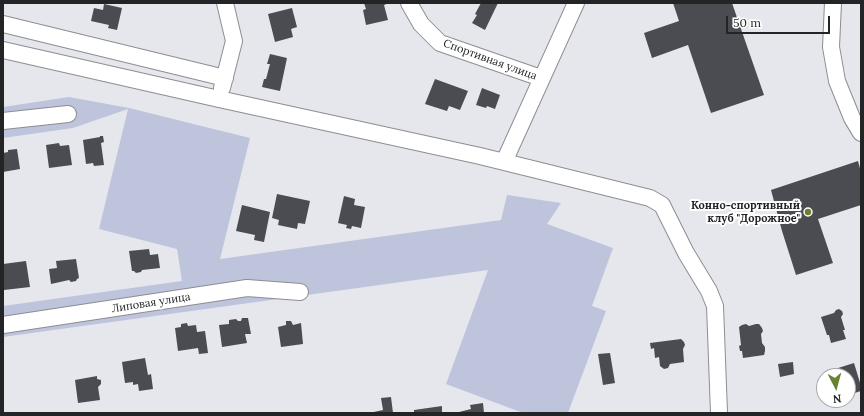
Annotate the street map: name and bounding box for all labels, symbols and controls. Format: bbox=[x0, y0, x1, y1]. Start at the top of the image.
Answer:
scale bar bbox=[728, 8, 832, 34]
text: 50 m bbox=[733, 15, 761, 30]
street label: Спортивная улица bbox=[441, 37, 539, 83]
place label: Конно-спортивный клуб "Дорожное" bbox=[691, 199, 800, 225]
marker: Конно-спортивный клуб "Дорожное" bbox=[803, 207, 813, 217]
street label: Липовая улица bbox=[111, 290, 191, 316]
north arrow bbox=[816, 368, 856, 408]
text: N bbox=[832, 392, 842, 406]

